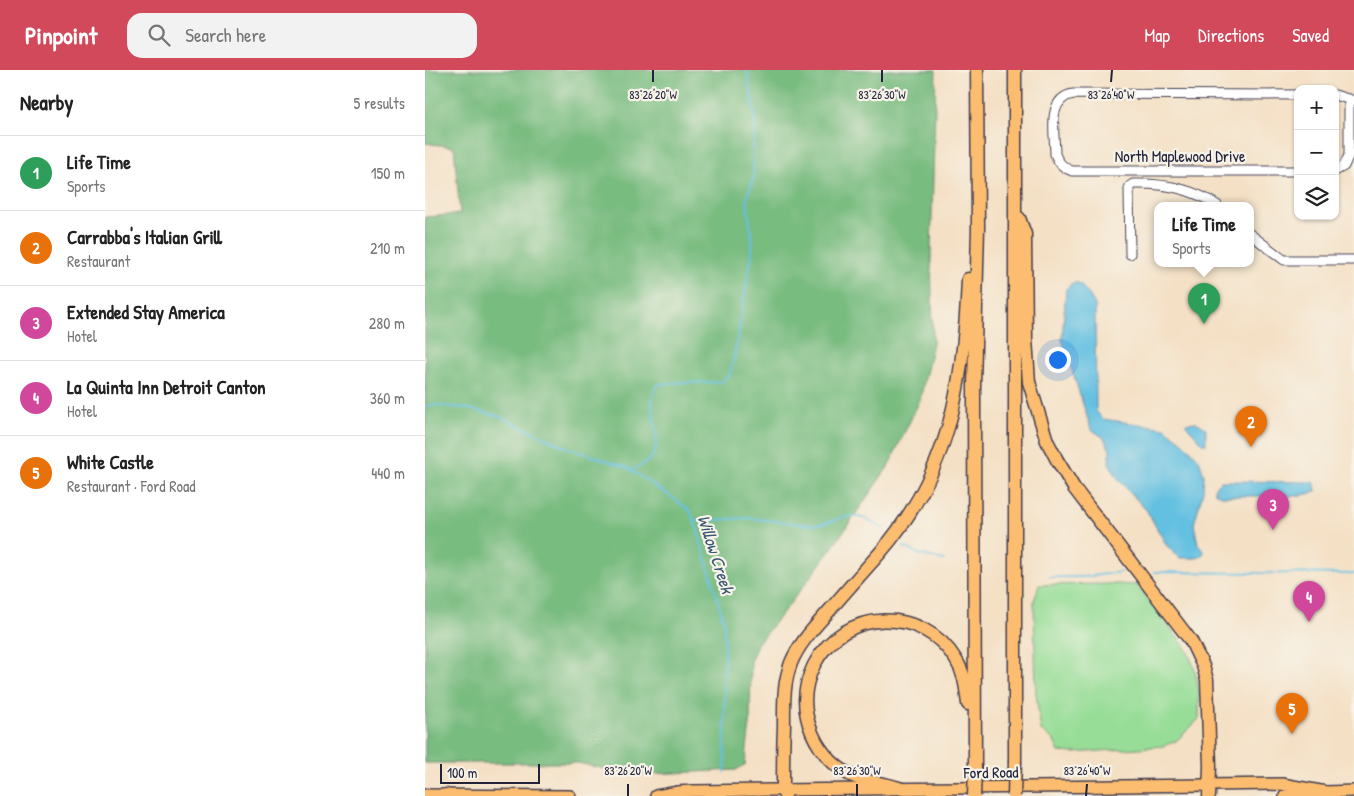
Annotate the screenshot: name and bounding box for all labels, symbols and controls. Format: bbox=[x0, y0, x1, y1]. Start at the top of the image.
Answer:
search box bbox=[127, 13, 477, 58]
text: Pinpoint bbox=[25, 19, 97, 51]
icon: search bbox=[145, 21, 173, 49]
text: Search here bbox=[185, 22, 266, 48]
text: Map bbox=[1145, 23, 1170, 48]
text: Directions bbox=[1198, 23, 1264, 48]
text: Saved bbox=[1292, 23, 1329, 48]
map controls bbox=[1294, 85, 1339, 220]
button: + bbox=[1294, 85, 1339, 130]
text: 83°26'20"W bbox=[629, 86, 677, 103]
text: 83°26'30"W bbox=[858, 86, 906, 103]
text: 83°26'40"W bbox=[1088, 86, 1135, 103]
text: Nearby bbox=[20, 88, 73, 117]
text: 5 results bbox=[354, 92, 405, 114]
button: − bbox=[1294, 130, 1339, 175]
street label: North Maplewood Drive bbox=[1115, 145, 1246, 167]
text: Life Time bbox=[67, 149, 131, 175]
text: 1 bbox=[33, 162, 39, 184]
text: 150 m bbox=[371, 162, 405, 184]
text: Sports bbox=[67, 175, 105, 197]
button: layers bbox=[1294, 175, 1339, 220]
popup bbox=[1154, 202, 1254, 267]
text: Life Time bbox=[1172, 211, 1236, 237]
text: Carrabba's Italian Grill bbox=[67, 224, 222, 250]
text: 2 bbox=[32, 237, 40, 259]
text: 210 m bbox=[370, 237, 405, 259]
text: Sports bbox=[1172, 237, 1211, 259]
text: Restaurant bbox=[67, 250, 130, 272]
pin: 1 bbox=[1188, 283, 1220, 324]
text: Extended Stay America bbox=[67, 299, 225, 325]
text: 3 bbox=[32, 312, 40, 334]
text: 280 m bbox=[369, 312, 405, 334]
text: Hotel bbox=[67, 325, 97, 347]
your location bbox=[1045, 347, 1071, 373]
text: La Quinta Inn Detroit Canton bbox=[67, 374, 266, 400]
text: 4 bbox=[33, 387, 39, 409]
text: 360 m bbox=[370, 387, 405, 409]
text: Hotel bbox=[67, 400, 97, 422]
pin: 2 bbox=[1235, 406, 1267, 447]
text: White Castle bbox=[67, 449, 154, 475]
text: 5 bbox=[33, 462, 39, 484]
text: 440 m bbox=[371, 462, 405, 484]
text: Restaurant · Ford Road bbox=[67, 475, 195, 497]
pin: 3 bbox=[1257, 489, 1289, 530]
water label: Willow Creek bbox=[692, 512, 741, 598]
pin: 4 bbox=[1293, 581, 1325, 622]
pin: 5 bbox=[1276, 693, 1308, 734]
scale bar bbox=[440, 761, 540, 784]
street label: Ford Road bbox=[962, 761, 1019, 783]
text: 83°26'20"W bbox=[604, 762, 652, 779]
text: 83°26'30"W bbox=[833, 762, 881, 779]
text: 83°26'40"W bbox=[1064, 762, 1111, 779]
text: 100 m bbox=[447, 763, 477, 782]

